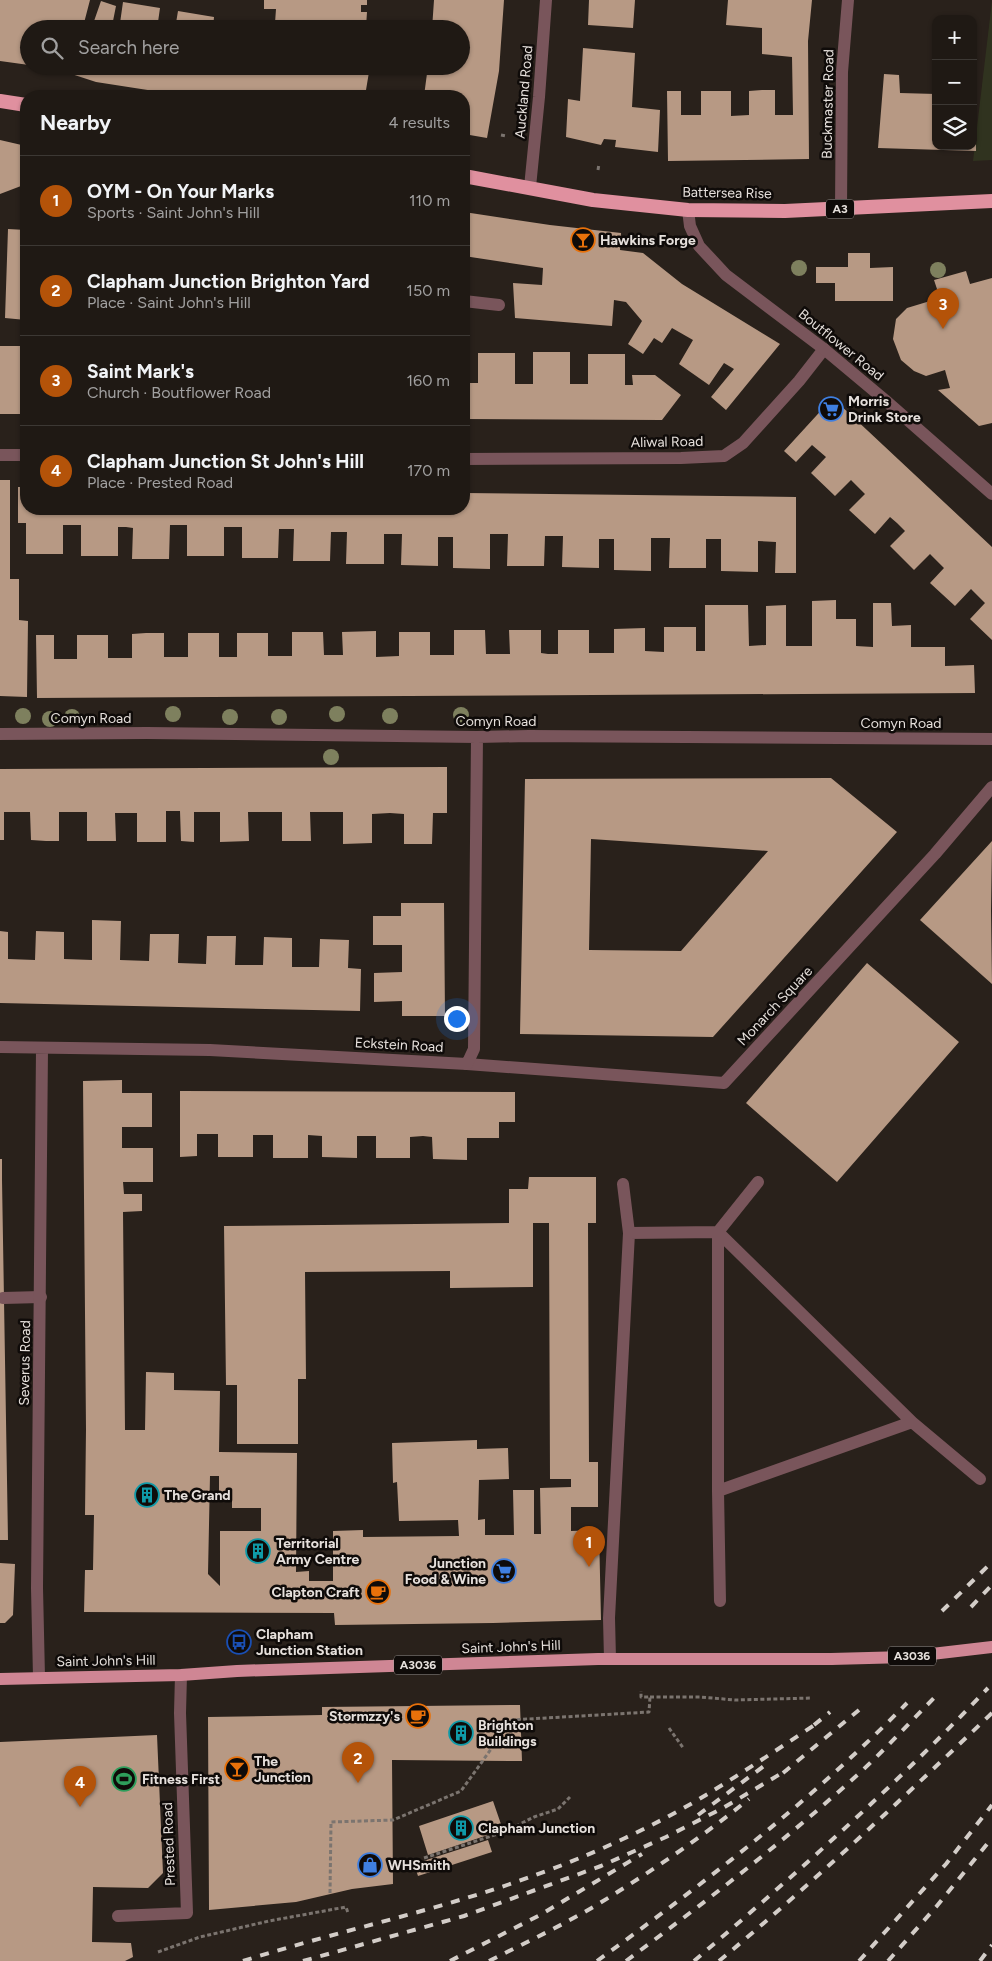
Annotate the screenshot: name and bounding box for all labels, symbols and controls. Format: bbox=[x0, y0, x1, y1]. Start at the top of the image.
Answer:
map controls bbox=[932, 15, 977, 150]
button: + bbox=[932, 15, 977, 60]
search box bbox=[20, 20, 470, 75]
icon: search bbox=[38, 34, 66, 62]
text: Search here bbox=[78, 36, 180, 59]
street label: Auckland Road bbox=[511, 45, 537, 139]
street label: Buckmaster Road bbox=[819, 49, 837, 159]
button: − bbox=[932, 60, 977, 105]
button: layers bbox=[932, 105, 977, 150]
text: Nearby bbox=[40, 110, 111, 135]
text: 4 results bbox=[389, 113, 450, 132]
text: OYM - On Your Marks bbox=[87, 180, 274, 203]
street label: Battersea Rise bbox=[682, 184, 772, 202]
text: 1 bbox=[53, 191, 59, 210]
text: 110 m bbox=[409, 191, 450, 210]
road number: A3 bbox=[826, 200, 854, 218]
text: Sports · Saint John's Hill bbox=[87, 203, 260, 222]
bar icon: Hawkins Forge bbox=[570, 227, 596, 253]
place label: Hawkins Forge bbox=[600, 232, 696, 249]
text: Clapham Junction Brighton Yard bbox=[87, 270, 370, 293]
text: 2 bbox=[51, 281, 61, 300]
text: 150 m bbox=[406, 281, 450, 300]
pin: 3 bbox=[927, 288, 959, 329]
text: Place · Saint John's Hill bbox=[87, 293, 251, 312]
street label: Boutflower Road bbox=[795, 305, 887, 385]
text: Saint Mark's bbox=[87, 360, 194, 383]
text: 3 bbox=[52, 371, 60, 390]
text: 160 m bbox=[407, 371, 450, 390]
text: Church · Boutflower Road bbox=[87, 383, 271, 402]
place label: Morris Drink Store bbox=[848, 393, 921, 426]
supermarket icon: Morris Drink Store bbox=[818, 396, 844, 422]
street label: Aliwal Road bbox=[631, 433, 703, 451]
text: Clapham Junction St John's Hill bbox=[87, 450, 364, 473]
text: 4 bbox=[51, 461, 61, 480]
text: 170 m bbox=[407, 461, 450, 480]
text: Place · Prested Road bbox=[87, 473, 233, 492]
street label: Comyn Road bbox=[51, 710, 131, 727]
street label: Comyn Road bbox=[456, 713, 536, 730]
street label: Comyn Road bbox=[861, 715, 941, 732]
street label: Monarch Square bbox=[734, 962, 816, 1049]
your location bbox=[444, 1006, 470, 1032]
street label: Eckstein Road bbox=[354, 1034, 444, 1056]
street label: Severus Road bbox=[16, 1320, 34, 1406]
building icon: The Grand bbox=[134, 1482, 160, 1508]
place label: The Grand bbox=[164, 1487, 231, 1504]
pin: 1 bbox=[573, 1526, 605, 1567]
place label: Territorial Army Centre bbox=[276, 1535, 360, 1568]
building icon: Territorial Army Centre bbox=[245, 1538, 271, 1564]
place label: Junction Food & Wine bbox=[405, 1555, 486, 1588]
supermarket icon: Junction Food & Wine bbox=[491, 1558, 517, 1584]
cafe icon: Clapton Craft bbox=[365, 1579, 391, 1605]
place label: Clapton Craft bbox=[272, 1584, 360, 1601]
place label: Clapham Junction Station bbox=[256, 1626, 363, 1659]
bus stop icon: Clapham Junction Station bbox=[226, 1629, 252, 1655]
street label: Saint John's Hill bbox=[461, 1637, 561, 1657]
road number: A3036 bbox=[888, 1646, 936, 1665]
street label: Saint John's Hill bbox=[56, 1652, 156, 1670]
road number: A3036 bbox=[394, 1656, 442, 1674]
cafe icon: Stormzzy's bbox=[405, 1703, 431, 1729]
place label: Stormzzy's bbox=[329, 1708, 400, 1725]
place label: Brighton Buildings bbox=[478, 1717, 537, 1750]
building icon: Brighton Buildings bbox=[448, 1720, 474, 1746]
pin: 2 bbox=[342, 1742, 374, 1783]
place label: The Junction bbox=[254, 1753, 311, 1786]
bar icon: The Junction bbox=[224, 1756, 250, 1782]
pin: 4 bbox=[64, 1766, 96, 1807]
sports icon: Fitness First bbox=[111, 1766, 137, 1792]
place label: Fitness First bbox=[142, 1771, 220, 1788]
street label: Prested Road bbox=[159, 1802, 179, 1886]
building icon: Clapham Junction bbox=[448, 1815, 474, 1841]
place label: Clapham Junction bbox=[478, 1820, 595, 1837]
shop icon: WHSmith bbox=[357, 1852, 383, 1878]
place label: WHSmith bbox=[388, 1857, 450, 1874]

